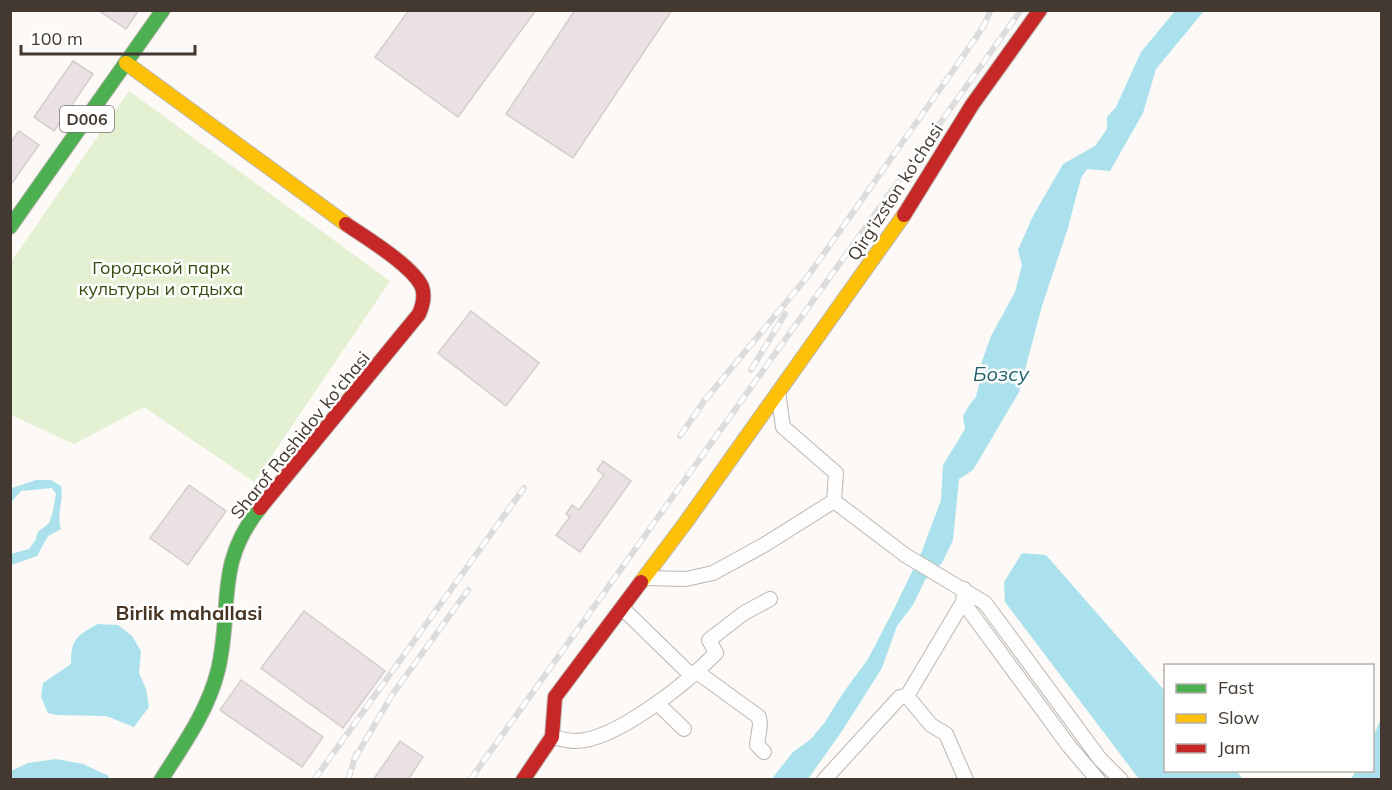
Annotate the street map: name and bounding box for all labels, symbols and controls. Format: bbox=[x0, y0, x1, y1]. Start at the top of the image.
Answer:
scale bar bbox=[21, 18, 195, 56]
text: 100 m bbox=[30, 27, 83, 50]
road number: D006 bbox=[60, 106, 114, 132]
street label: Qirg‘izston ko‘chasi bbox=[842, 119, 948, 265]
park label: Городской парк культуры и отдыха bbox=[79, 256, 243, 300]
street label: Sharof Rashidov ko'chasi bbox=[225, 347, 375, 523]
water label: Бозсу bbox=[973, 361, 1030, 386]
district label: Birlik mahallasi bbox=[116, 600, 262, 625]
legend bbox=[1164, 664, 1374, 772]
text: Fast bbox=[1218, 676, 1254, 699]
text: Slow bbox=[1218, 706, 1260, 729]
text: Jam bbox=[1218, 736, 1251, 759]

